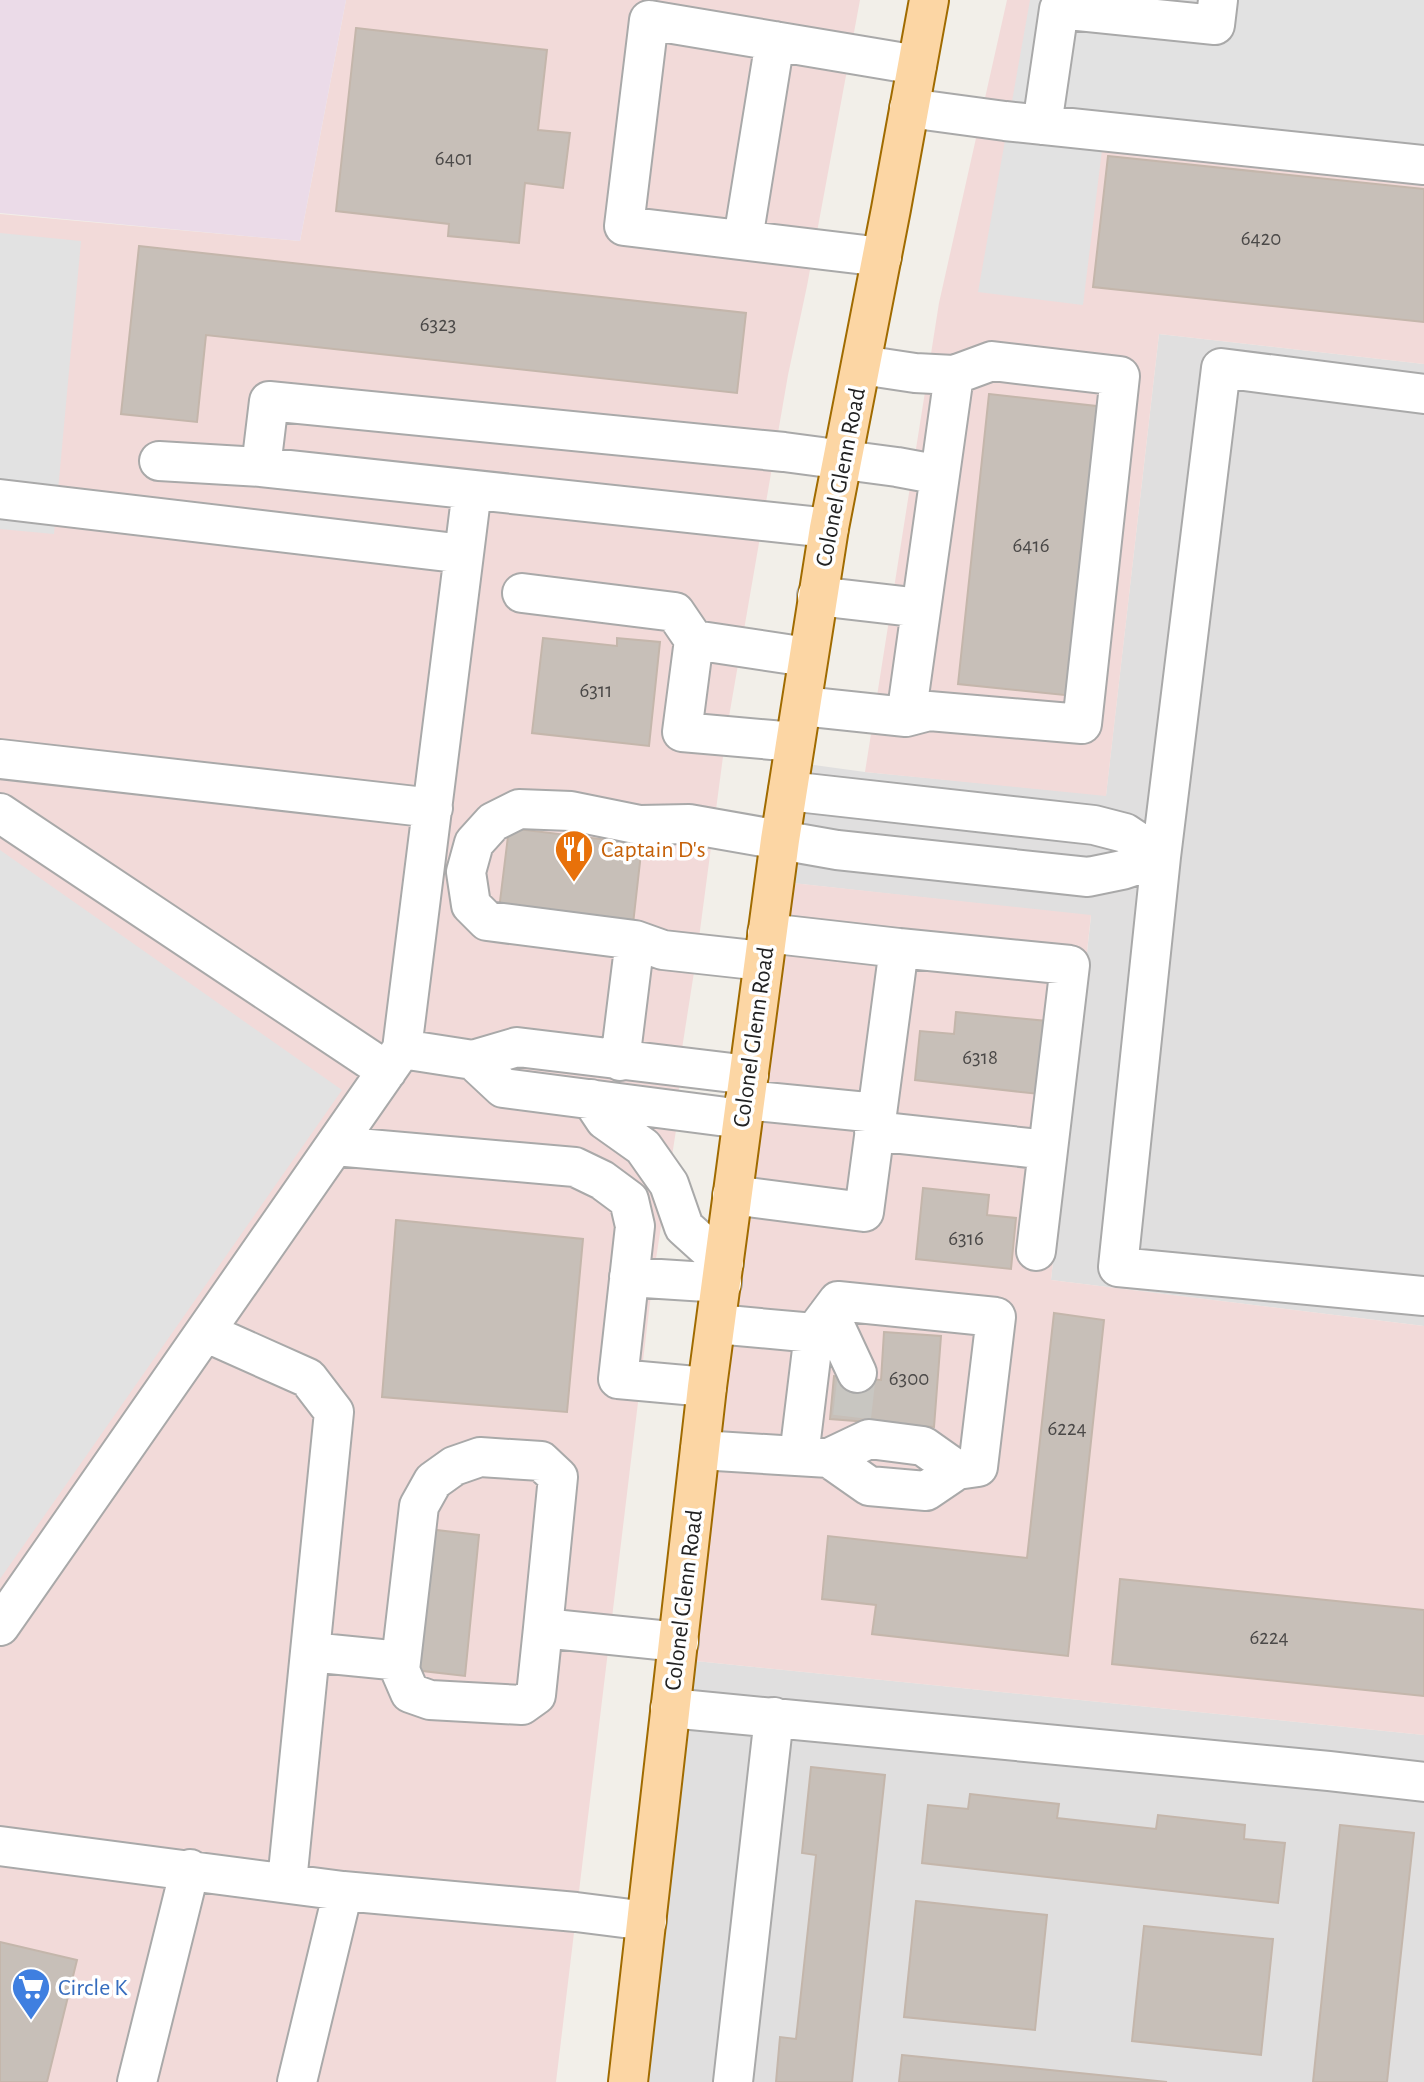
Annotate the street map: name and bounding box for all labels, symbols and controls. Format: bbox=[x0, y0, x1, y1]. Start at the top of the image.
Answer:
house number: 6401 bbox=[435, 148, 473, 169]
house number: 6420 bbox=[1241, 228, 1281, 249]
house number: 6323 bbox=[420, 314, 456, 335]
street label: Colonel Glenn Road bbox=[812, 386, 870, 569]
house number: 6416 bbox=[1012, 535, 1050, 556]
house number: 6311 bbox=[580, 680, 612, 701]
restaurant icon: Captain D's bbox=[553, 828, 595, 883]
place label: Captain D's bbox=[601, 838, 706, 862]
street label: Colonel Glenn Road bbox=[729, 945, 779, 1129]
house number: 6318 bbox=[962, 1047, 998, 1068]
house number: 6316 bbox=[948, 1228, 984, 1249]
house number: 6300 bbox=[889, 1368, 929, 1389]
house number: 6224 bbox=[1047, 1418, 1087, 1439]
street label: Colonel Glenn Road bbox=[661, 1508, 707, 1692]
house number: 6224 bbox=[1249, 1627, 1289, 1648]
supermarket icon: Circle K bbox=[10, 1966, 52, 2021]
place label: Circle K bbox=[58, 1976, 128, 2000]

